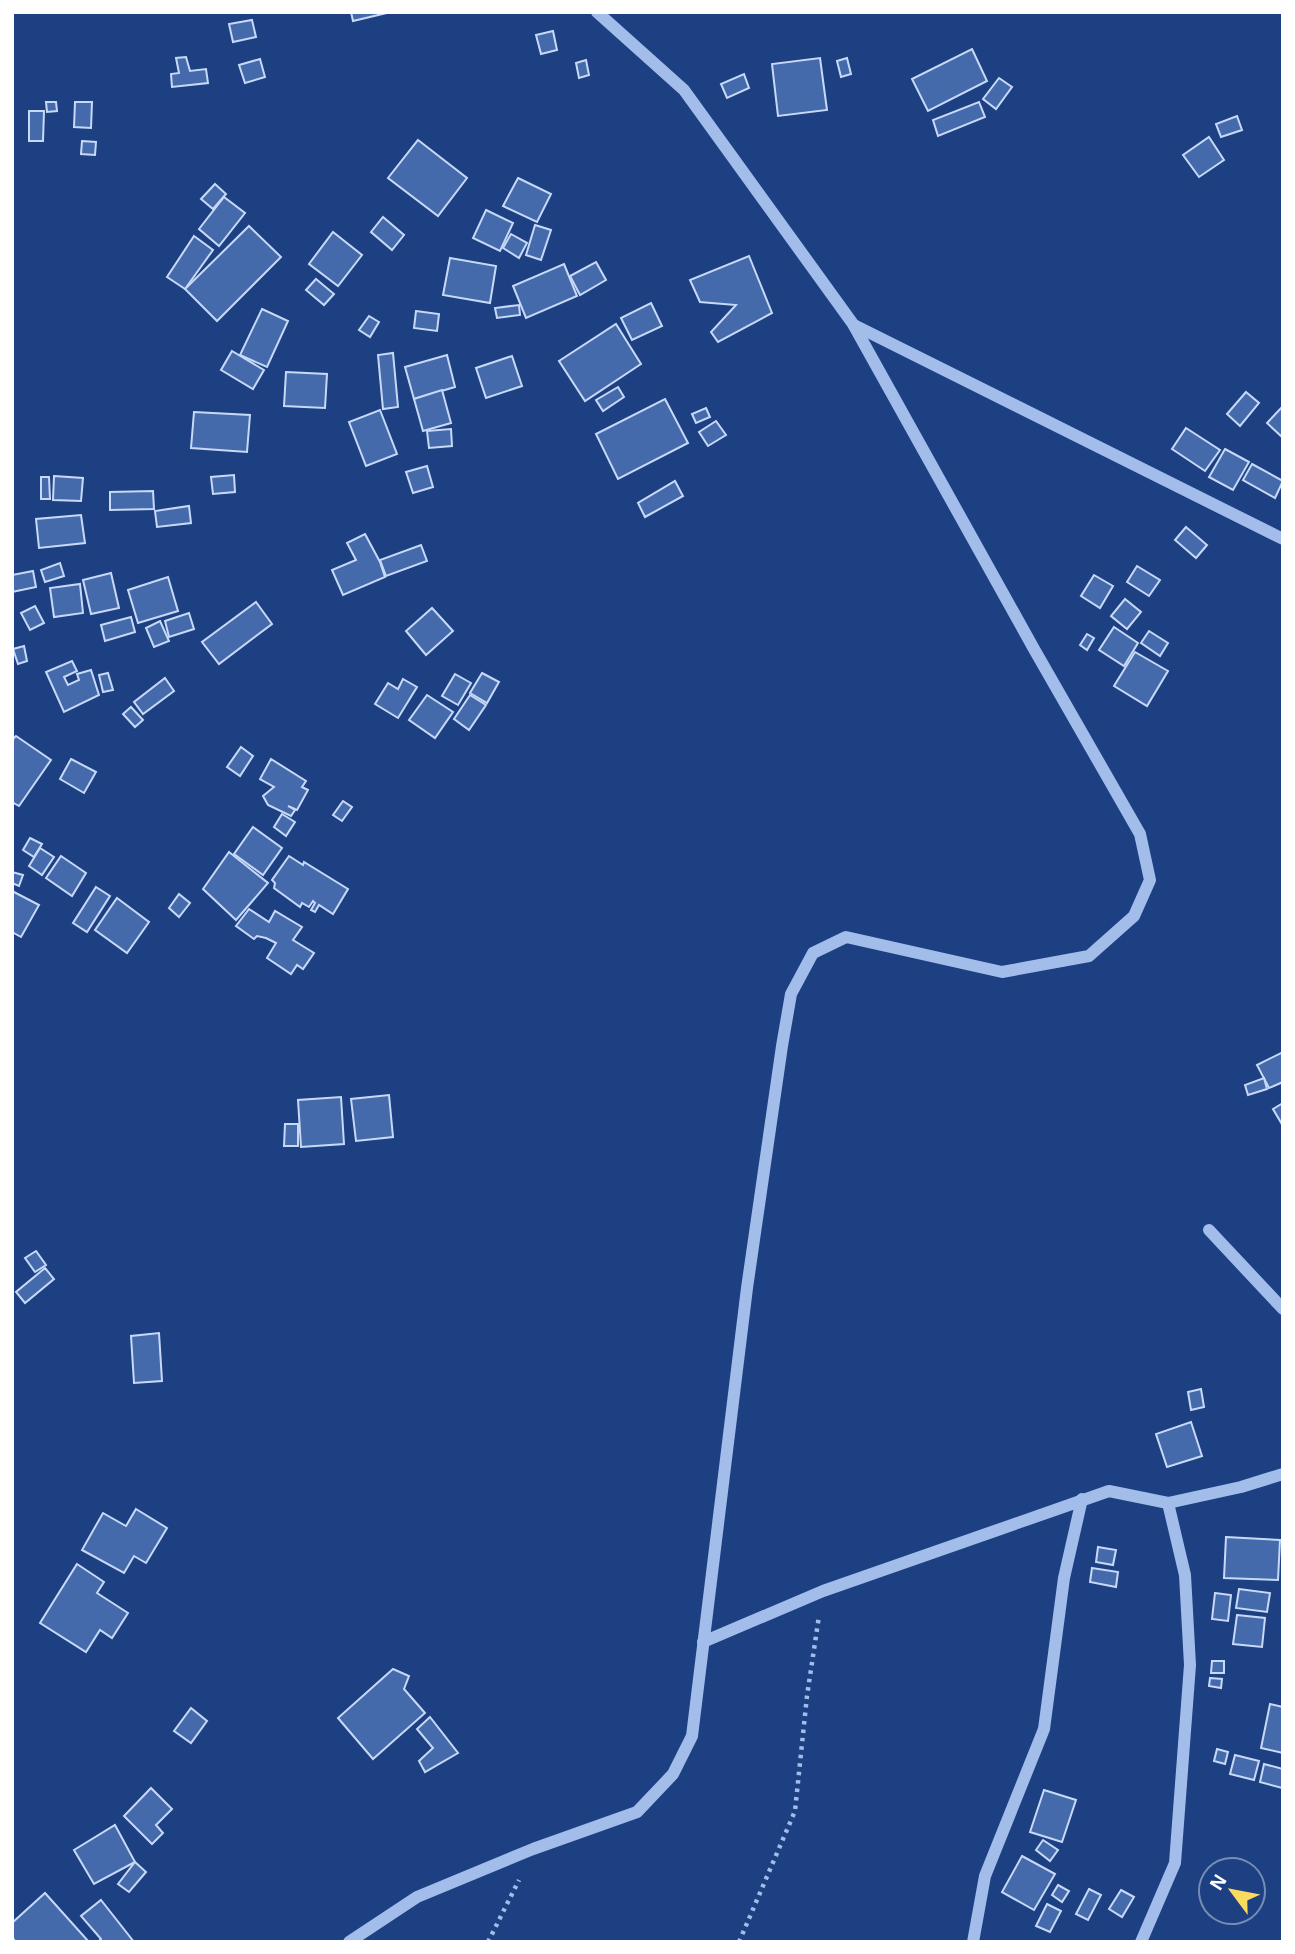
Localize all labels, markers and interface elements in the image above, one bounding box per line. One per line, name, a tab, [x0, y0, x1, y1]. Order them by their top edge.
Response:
north arrow	[1197, 1856, 1267, 1926]
text: N	[1205, 1871, 1231, 1894]

